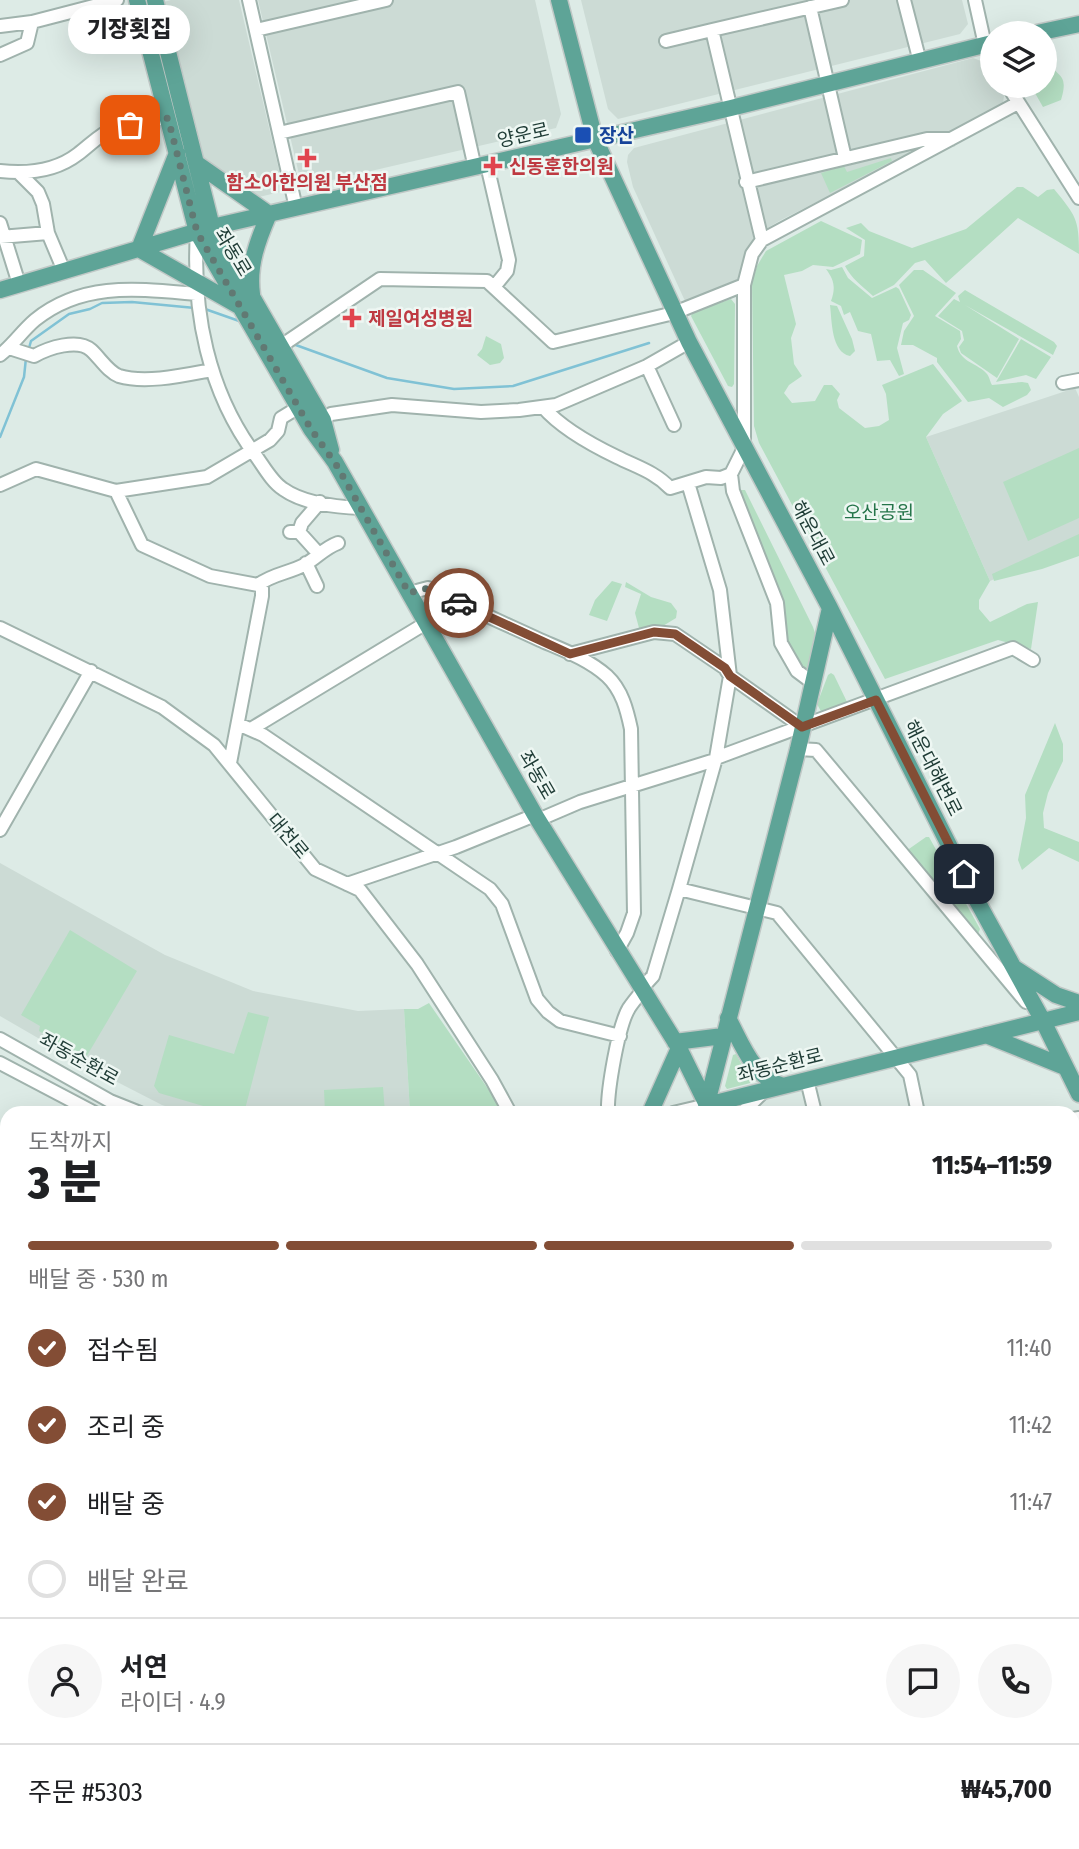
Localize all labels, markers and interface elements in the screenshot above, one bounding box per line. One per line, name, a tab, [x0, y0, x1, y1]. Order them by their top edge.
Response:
callout: 기장횟집	[69, 6, 191, 55]
text: 기장횟집	[87, 15, 171, 43]
map controls	[980, 21, 1057, 98]
button: layers	[980, 21, 1057, 98]
pin	[100, 95, 160, 155]
icon: bag	[111, 106, 149, 144]
street label: 양운로	[495, 118, 551, 152]
place label: 장산	[599, 124, 634, 147]
marker: 장산	[573, 125, 593, 145]
marker: 함소아한의원 부산점	[297, 148, 317, 168]
place label: 신동훈한의원	[509, 155, 614, 178]
marker: 신동훈한의원	[483, 156, 503, 176]
place label: 함소아한의원 부산점	[226, 171, 388, 194]
street label: 좌동로	[210, 224, 256, 280]
place label: 제일여성병원	[368, 307, 473, 330]
marker: 제일여성병원	[342, 308, 362, 328]
street label: 해운대로	[786, 497, 840, 569]
park label: 오산공원	[844, 501, 914, 524]
courier	[424, 568, 494, 638]
icon: car	[440, 584, 478, 622]
street label: 해운대해변로	[899, 716, 967, 820]
street label: 좌동로	[514, 747, 560, 803]
street label: 대천로	[262, 809, 314, 863]
pin	[934, 844, 994, 904]
icon: home	[945, 855, 983, 893]
street label: 좌동순환로	[35, 1028, 123, 1090]
street label: 좌동순환로	[735, 1043, 825, 1087]
text: 도착까지	[28, 1128, 113, 1156]
text: 11:54–11:59	[932, 1150, 1052, 1181]
text: 3 분	[28, 1155, 102, 1210]
text: 배달 중 · 530 m	[28, 1265, 168, 1293]
icon: check	[28, 1329, 66, 1367]
text: 11:40	[1007, 1334, 1052, 1362]
text: 접수됨	[87, 1335, 159, 1366]
icon: check	[28, 1406, 66, 1444]
text: 11:42	[1009, 1411, 1052, 1439]
text: 조리 중	[87, 1412, 165, 1443]
icon: check	[28, 1483, 66, 1521]
text: 11:47	[1010, 1488, 1052, 1516]
text: 배달 중	[87, 1489, 165, 1520]
text: 배달 완료	[87, 1566, 189, 1597]
button: person	[28, 1644, 102, 1718]
button: chat	[886, 1644, 960, 1718]
button: phone	[978, 1644, 1052, 1718]
text: 서연	[120, 1652, 168, 1683]
text: 라이더 · 4.9	[120, 1688, 226, 1716]
text: ₩45,700	[961, 1774, 1052, 1805]
text: 주문 #5303	[28, 1777, 143, 1808]

